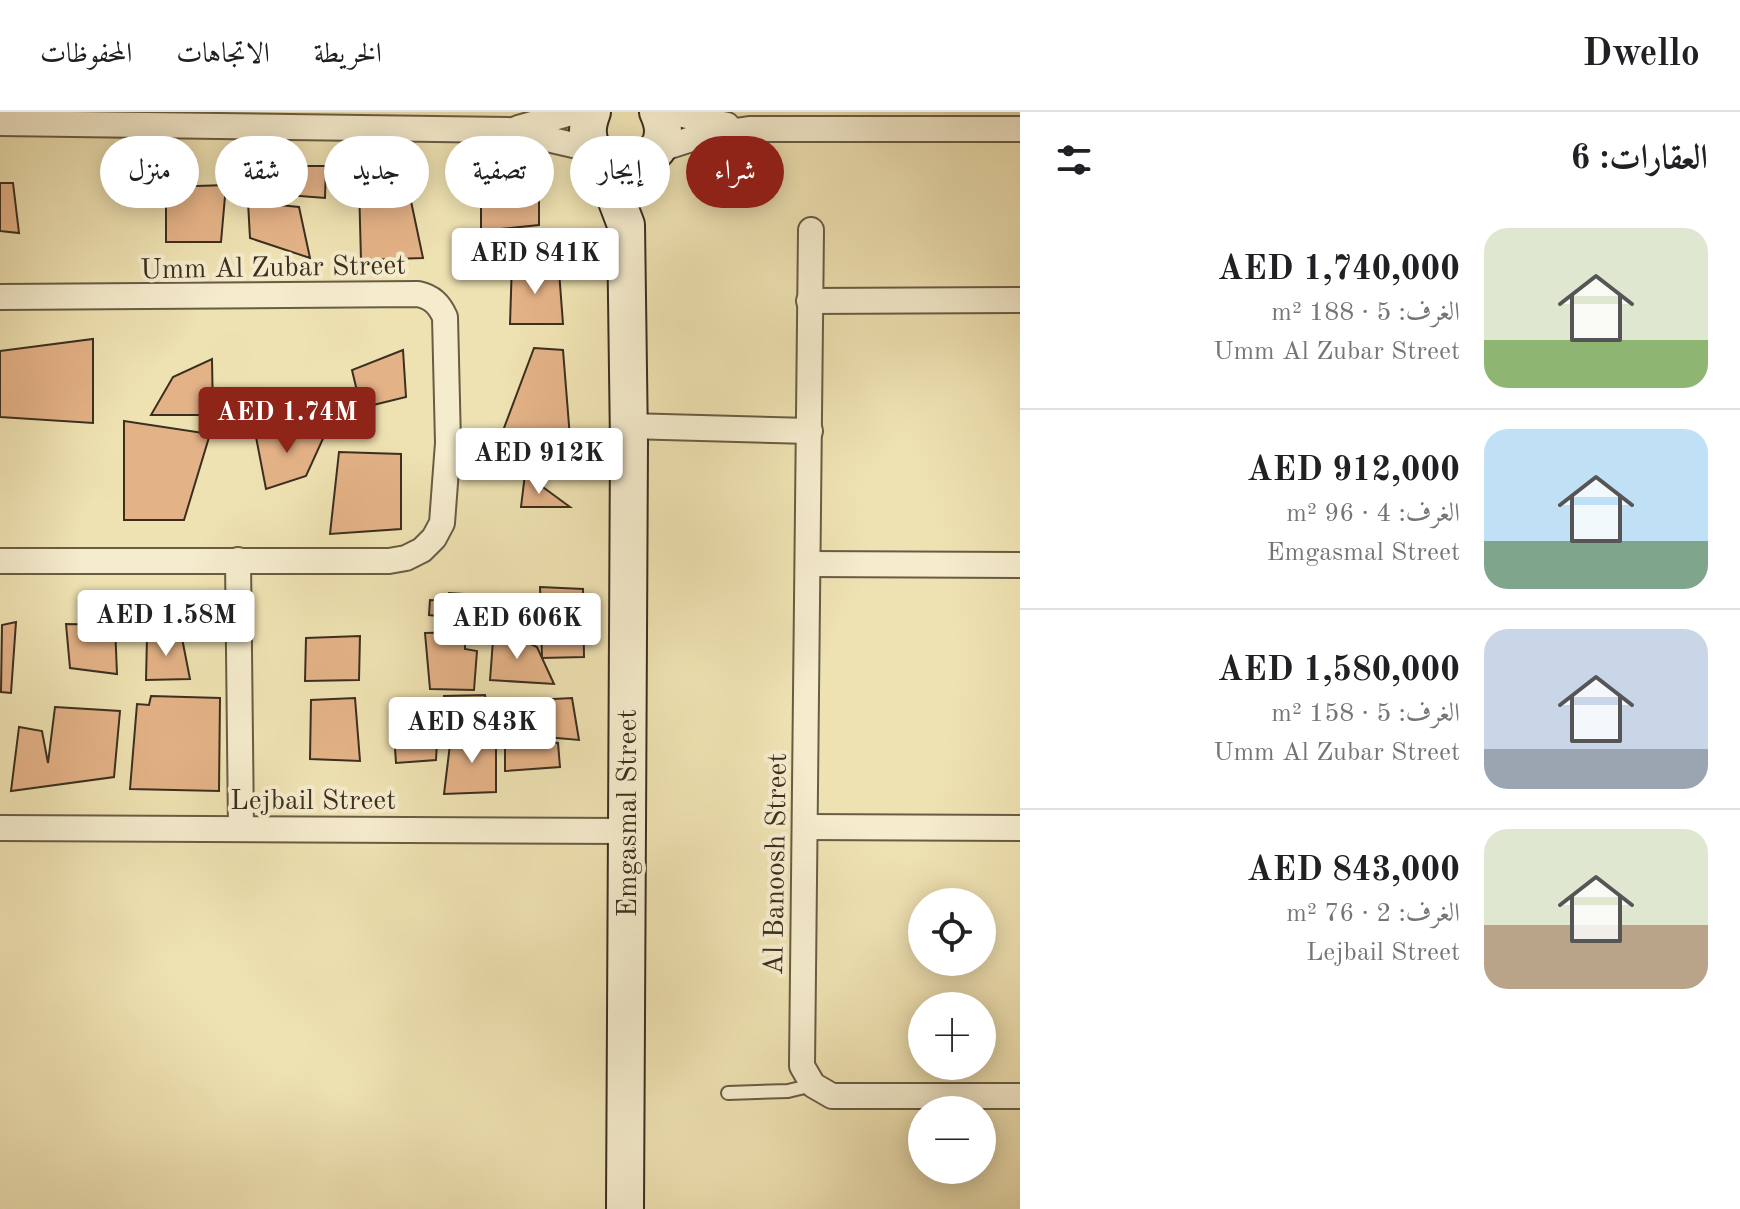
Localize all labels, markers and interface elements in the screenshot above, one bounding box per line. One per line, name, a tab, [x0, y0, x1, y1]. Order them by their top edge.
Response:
text: Dwello	[1582, 36, 1700, 74]
text: المحفوظات	[40, 41, 132, 69]
text: الاتجاهات	[176, 41, 270, 69]
text: الخريطة	[314, 41, 382, 69]
chip: منزل	[100, 136, 199, 208]
chip: شقة	[215, 136, 308, 208]
chip: جديد	[324, 136, 429, 208]
chip: تصفية	[445, 136, 554, 208]
chip: إيجار	[570, 136, 670, 208]
chip: شراء	[686, 136, 784, 208]
icon: filters	[1052, 138, 1096, 182]
text: العقارات: 6	[1570, 142, 1708, 176]
pin: AED 841K	[452, 228, 618, 296]
text: AED 841K	[470, 241, 600, 267]
street label: Umm Al Zubar Street	[140, 253, 406, 285]
text: AED 1,740,000	[1218, 253, 1460, 287]
icon: home	[1548, 260, 1644, 356]
text: الغرف: 5 · 188 m²	[1271, 300, 1460, 326]
text: Umm Al Zubar Street	[1213, 339, 1460, 365]
pin: AED 1.74M	[195, 387, 379, 455]
text: AED 1.74M	[217, 400, 357, 426]
pin: AED 912K	[456, 428, 622, 496]
text: AED 912K	[474, 441, 604, 467]
text: AED 912,000	[1247, 454, 1460, 488]
icon: home	[1548, 461, 1644, 557]
text: الغرف: 4 · 96 m²	[1286, 501, 1460, 527]
text: Emgasmal Street	[1267, 540, 1460, 566]
pin: AED 1.58M	[74, 590, 258, 658]
pin: AED 606K	[434, 593, 600, 661]
text: AED 1.58M	[96, 603, 236, 629]
text: AED 606K	[452, 606, 582, 632]
text: AED 1,580,000	[1218, 654, 1460, 688]
icon: home	[1548, 661, 1644, 757]
pin: AED 843K	[389, 697, 555, 765]
text: الغرف: 5 · 158 m²	[1271, 701, 1460, 727]
street label: Emgasmal Street	[615, 709, 643, 917]
text: AED 843K	[407, 710, 537, 736]
text: Umm Al Zubar Street	[1213, 740, 1460, 766]
street label: Al Banoosh Street	[761, 753, 793, 975]
street label: Lejbail Street	[230, 788, 396, 816]
text: AED 843,000	[1247, 854, 1460, 888]
icon: home	[1548, 861, 1644, 957]
map controls	[908, 888, 996, 1184]
button: locate	[908, 888, 996, 976]
text: الغرف: 2 · 76 m²	[1286, 901, 1460, 927]
text: Lejbail Street	[1306, 940, 1460, 966]
button: +	[908, 992, 996, 1080]
button: −	[908, 1096, 996, 1184]

